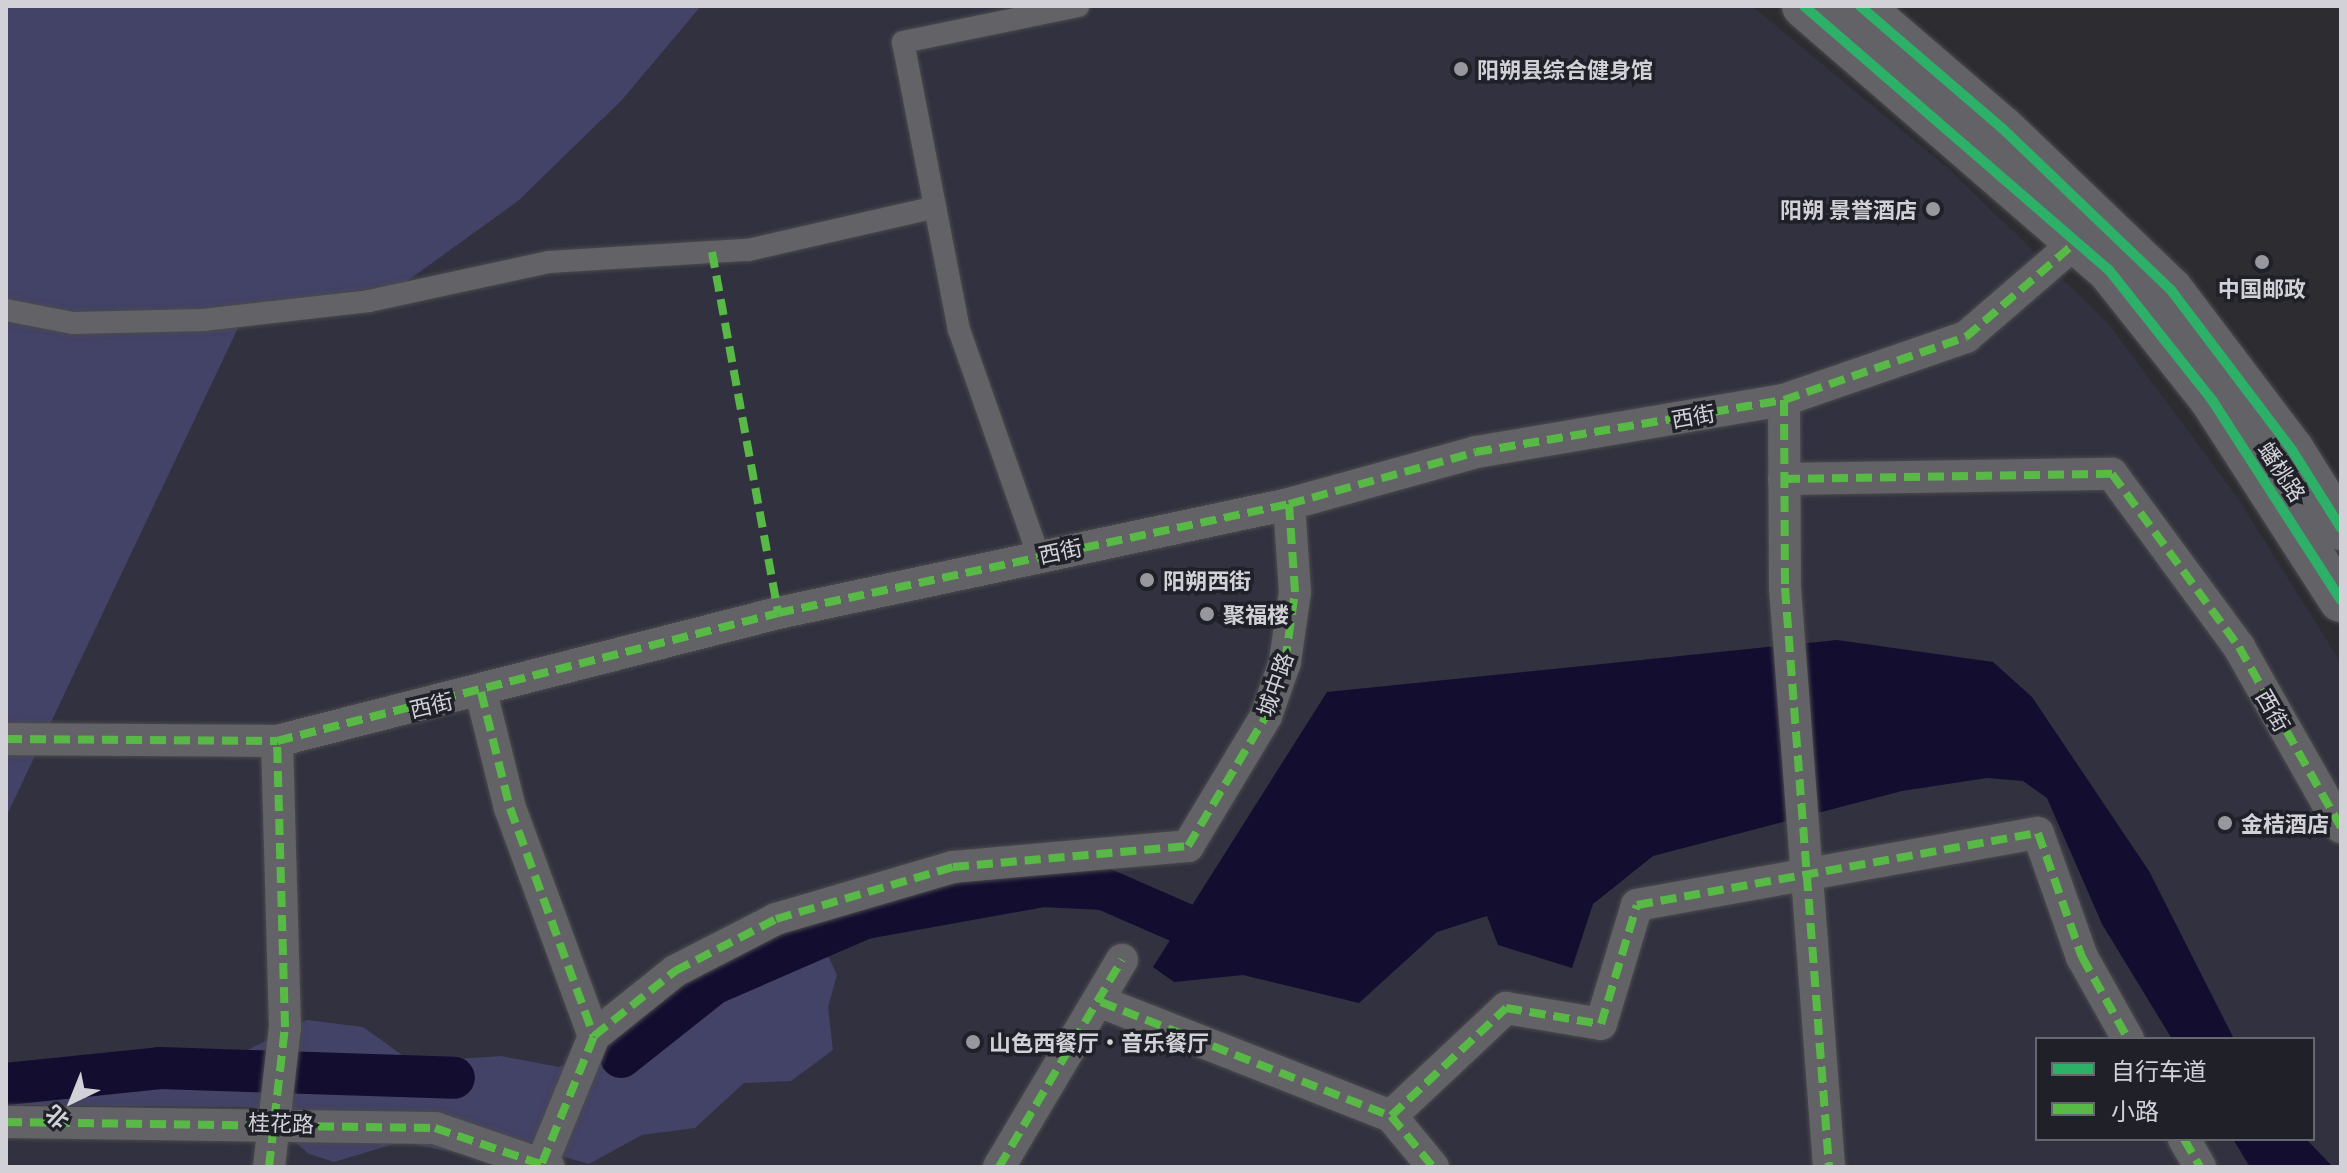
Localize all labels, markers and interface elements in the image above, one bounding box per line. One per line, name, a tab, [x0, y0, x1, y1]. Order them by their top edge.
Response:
place label: 阳朔县综合健身馆	[1477, 56, 1653, 82]
marker: 阳朔县综合健身馆	[1452, 60, 1470, 78]
place label: 阳朔 景誉酒店	[1780, 196, 1917, 222]
marker: 阳朔 景誉酒店	[1924, 200, 1942, 218]
marker: 中国邮政	[2253, 253, 2271, 271]
place label: 中国邮政	[2218, 275, 2306, 301]
street label: 西街	[1669, 398, 1717, 432]
street label: 蟠桃路	[2254, 436, 2312, 506]
street label: 西街	[1036, 533, 1084, 567]
place label: 阳朔西街	[1163, 567, 1251, 593]
marker: 阳朔西街	[1138, 571, 1156, 589]
place label: 聚福楼	[1223, 601, 1289, 627]
marker: 聚福楼	[1198, 605, 1216, 623]
street label: 城中路	[1251, 649, 1297, 719]
street label: 西街	[2252, 684, 2296, 736]
street label: 西街	[407, 686, 455, 722]
place label: 金桔酒店	[2241, 810, 2329, 836]
marker: 金桔酒店	[2216, 814, 2234, 832]
place label: 山色西餐厅·音乐餐厅	[989, 1029, 1209, 1055]
marker: 山色西餐厅·音乐餐厅	[964, 1033, 982, 1051]
legend	[2035, 1037, 2315, 1141]
text: 自行车道	[2111, 1052, 2207, 1087]
north arrow	[32, 1061, 112, 1141]
text: 小路	[2111, 1092, 2159, 1127]
text: 北	[37, 1099, 75, 1138]
street label: 桂花路	[248, 1108, 314, 1136]

